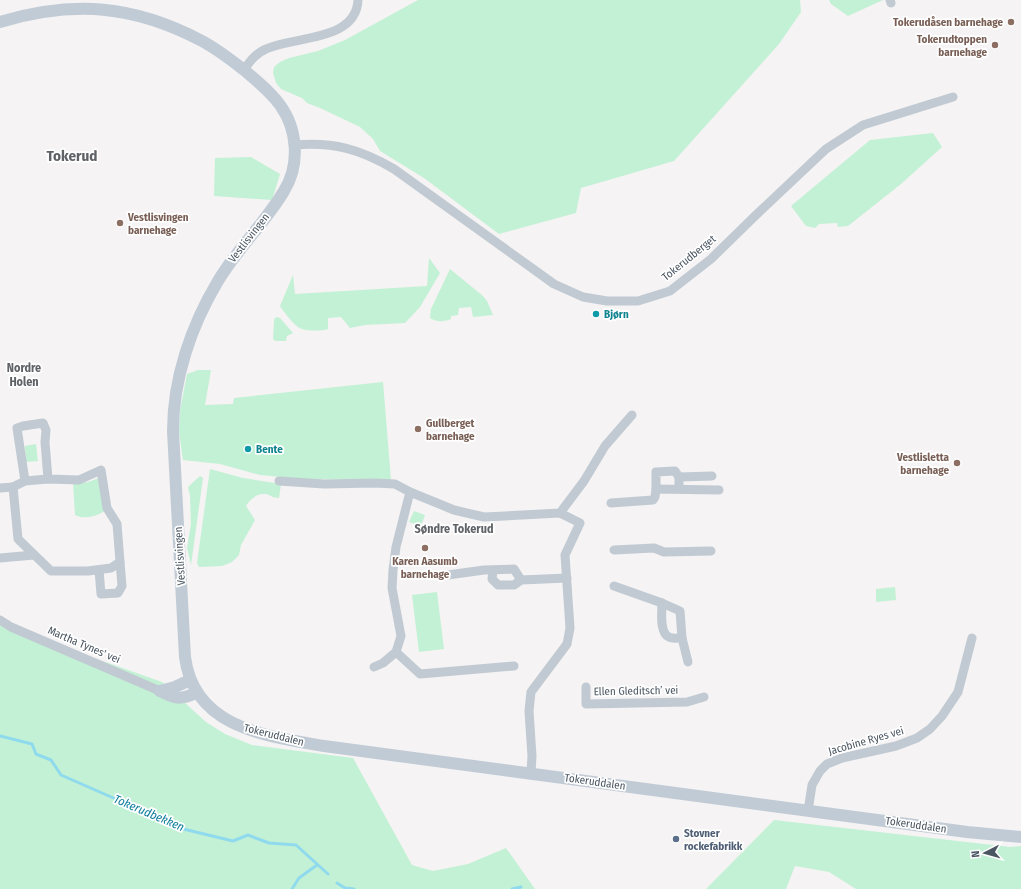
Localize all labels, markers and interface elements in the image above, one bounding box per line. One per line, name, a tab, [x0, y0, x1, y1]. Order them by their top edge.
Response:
place label: Tokerudåsen barnehage	[893, 16, 1003, 29]
marker: Tokerudåsen barnehage	[1006, 17, 1016, 27]
place label: Tokerudtoppen barnehage	[917, 33, 987, 59]
marker: Tokerudtoppen barnehage	[990, 40, 1000, 50]
district label: Tokerud	[46, 147, 98, 165]
place label: Vestlisvingen barnehage	[127, 211, 189, 237]
street label: Vestlisvingen	[226, 211, 272, 265]
marker: Vestlisvingen barnehage	[115, 218, 125, 228]
street label: Tokerudberget	[660, 232, 719, 284]
place label: Bjørn	[604, 308, 629, 321]
marker: Bjørn	[591, 309, 601, 319]
district label: Nordre Holen	[7, 361, 41, 389]
place label: Gullberget barnehage	[426, 417, 475, 443]
marker: Gullberget barnehage	[413, 424, 423, 434]
place label: Bente	[256, 443, 283, 456]
marker: Bente	[243, 444, 253, 454]
place label: Vestlisletta barnehage	[896, 451, 950, 477]
marker: Vestlisletta barnehage	[952, 458, 962, 468]
district label: Søndre Tokerud	[415, 522, 493, 536]
street label: Vestlisvingen	[172, 526, 188, 586]
marker: Karen Aasumb barnehage	[420, 543, 430, 553]
place label: Karen Aasumb barnehage	[392, 555, 458, 581]
street label: Martha Tynes' vei	[46, 624, 122, 666]
street label: Ellen Gleditsch’ vei	[594, 684, 679, 698]
street label: Tokeruddalen	[243, 721, 305, 749]
street label: Jacobine Ryes vei	[827, 724, 905, 758]
street label: Tokeruddalen	[564, 771, 626, 793]
water label: Tokerudbekken	[112, 792, 186, 834]
street label: Tokeruddalen	[885, 814, 947, 836]
place label: Stovner rockefabrikk	[684, 827, 743, 853]
north arrow	[965, 833, 1005, 873]
marker: Stovner rockefabrikk	[671, 834, 681, 844]
text: N	[969, 850, 982, 858]

